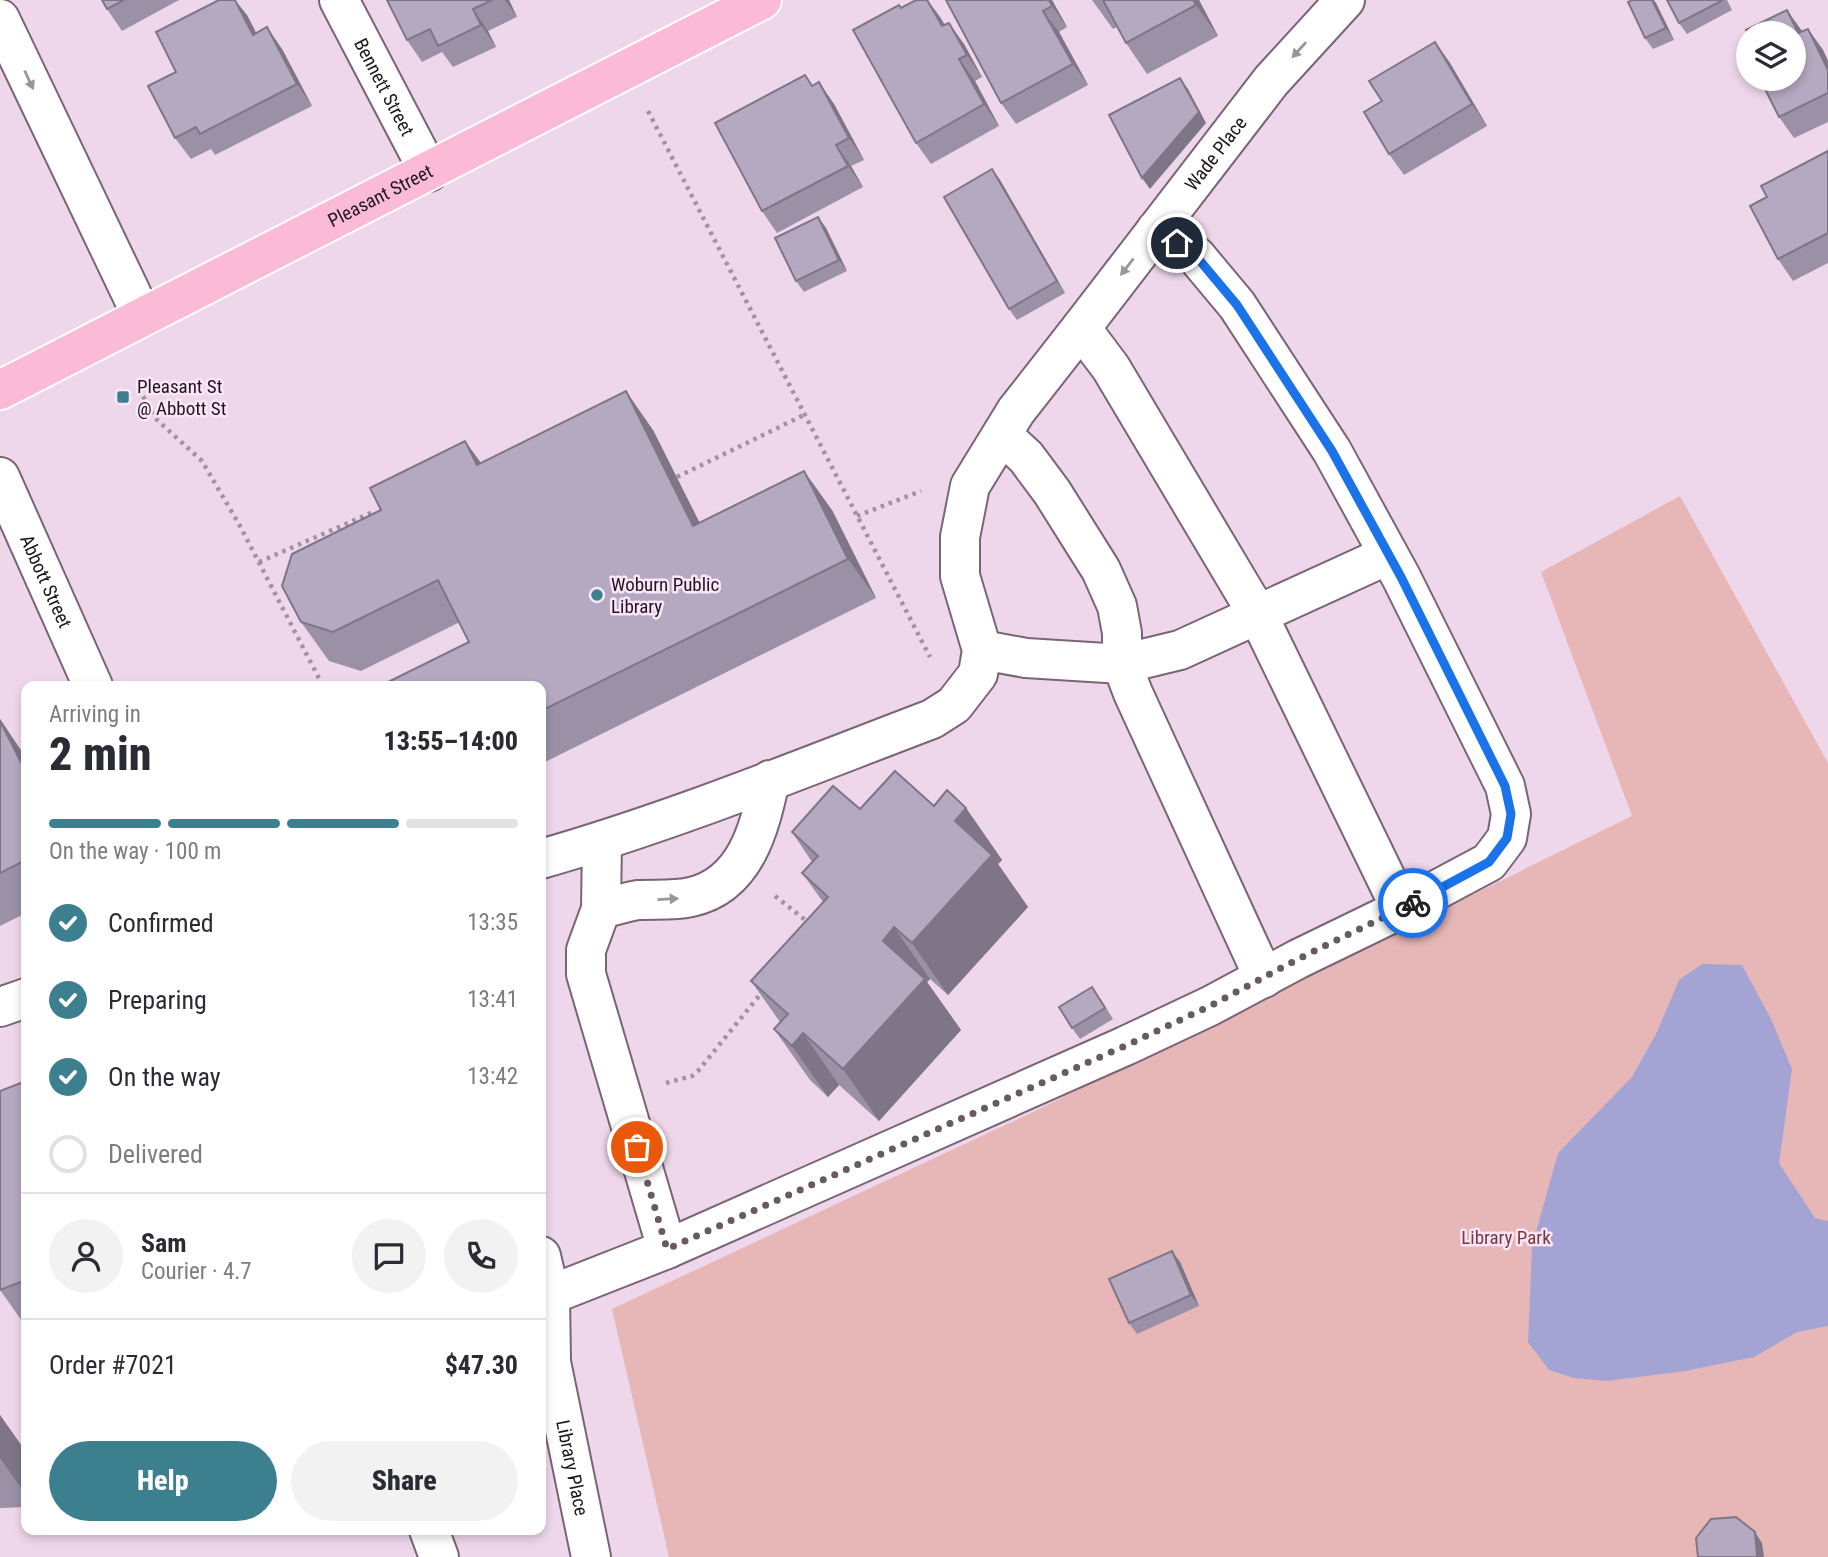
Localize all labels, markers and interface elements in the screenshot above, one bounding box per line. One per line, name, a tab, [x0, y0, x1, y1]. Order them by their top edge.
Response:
map controls	[1736, 21, 1806, 91]
button: layers	[1736, 21, 1806, 91]
street label: Bennett Street	[349, 34, 419, 139]
one-way arrow	[1291, 42, 1307, 59]
one-way arrow	[24, 70, 35, 90]
street label: Wade Place	[1180, 111, 1251, 195]
street label: Pleasant Street	[324, 159, 436, 232]
pin	[1147, 213, 1207, 273]
icon: home	[1158, 224, 1196, 262]
one-way arrow	[1120, 258, 1135, 276]
place label: Pleasant St @ Abbott St	[137, 375, 226, 420]
marker: Pleasant St @ Abbott St	[115, 389, 131, 405]
street label: Abbott Street	[16, 531, 77, 631]
place label: Woburn Public Library	[611, 573, 719, 618]
marker: Woburn Public Library	[589, 587, 605, 603]
text: Arriving in	[49, 701, 141, 728]
text: 13:55–14:00	[384, 726, 518, 756]
text: 2 min	[49, 727, 152, 781]
text: On the way · 100 m	[49, 838, 221, 865]
courier	[1378, 868, 1448, 938]
icon: bike	[1394, 884, 1432, 922]
one-way arrow	[658, 893, 680, 904]
icon: check	[49, 904, 87, 942]
text: Confirmed	[108, 908, 214, 938]
text: 13:35	[467, 909, 518, 936]
icon: check	[49, 981, 87, 1019]
text: Preparing	[108, 985, 207, 1015]
text: 13:41	[467, 986, 518, 1013]
icon: check	[49, 1058, 87, 1096]
text: On the way	[108, 1062, 221, 1092]
text: 13:42	[467, 1063, 518, 1090]
pin	[607, 1117, 667, 1177]
icon: bag	[618, 1128, 656, 1166]
text: Delivered	[108, 1139, 203, 1169]
button: person	[49, 1219, 123, 1293]
button: chat	[352, 1219, 426, 1293]
button: phone	[444, 1219, 518, 1293]
park label: Library Park	[1461, 1226, 1551, 1249]
text: Sam	[141, 1228, 187, 1258]
text: Courier · 4.7	[141, 1258, 252, 1285]
text: Order #7021	[49, 1350, 177, 1380]
text: $47.30	[445, 1350, 518, 1380]
street label: Library Place	[552, 1418, 594, 1518]
button: Help	[49, 1441, 277, 1521]
button: Share	[291, 1441, 518, 1521]

